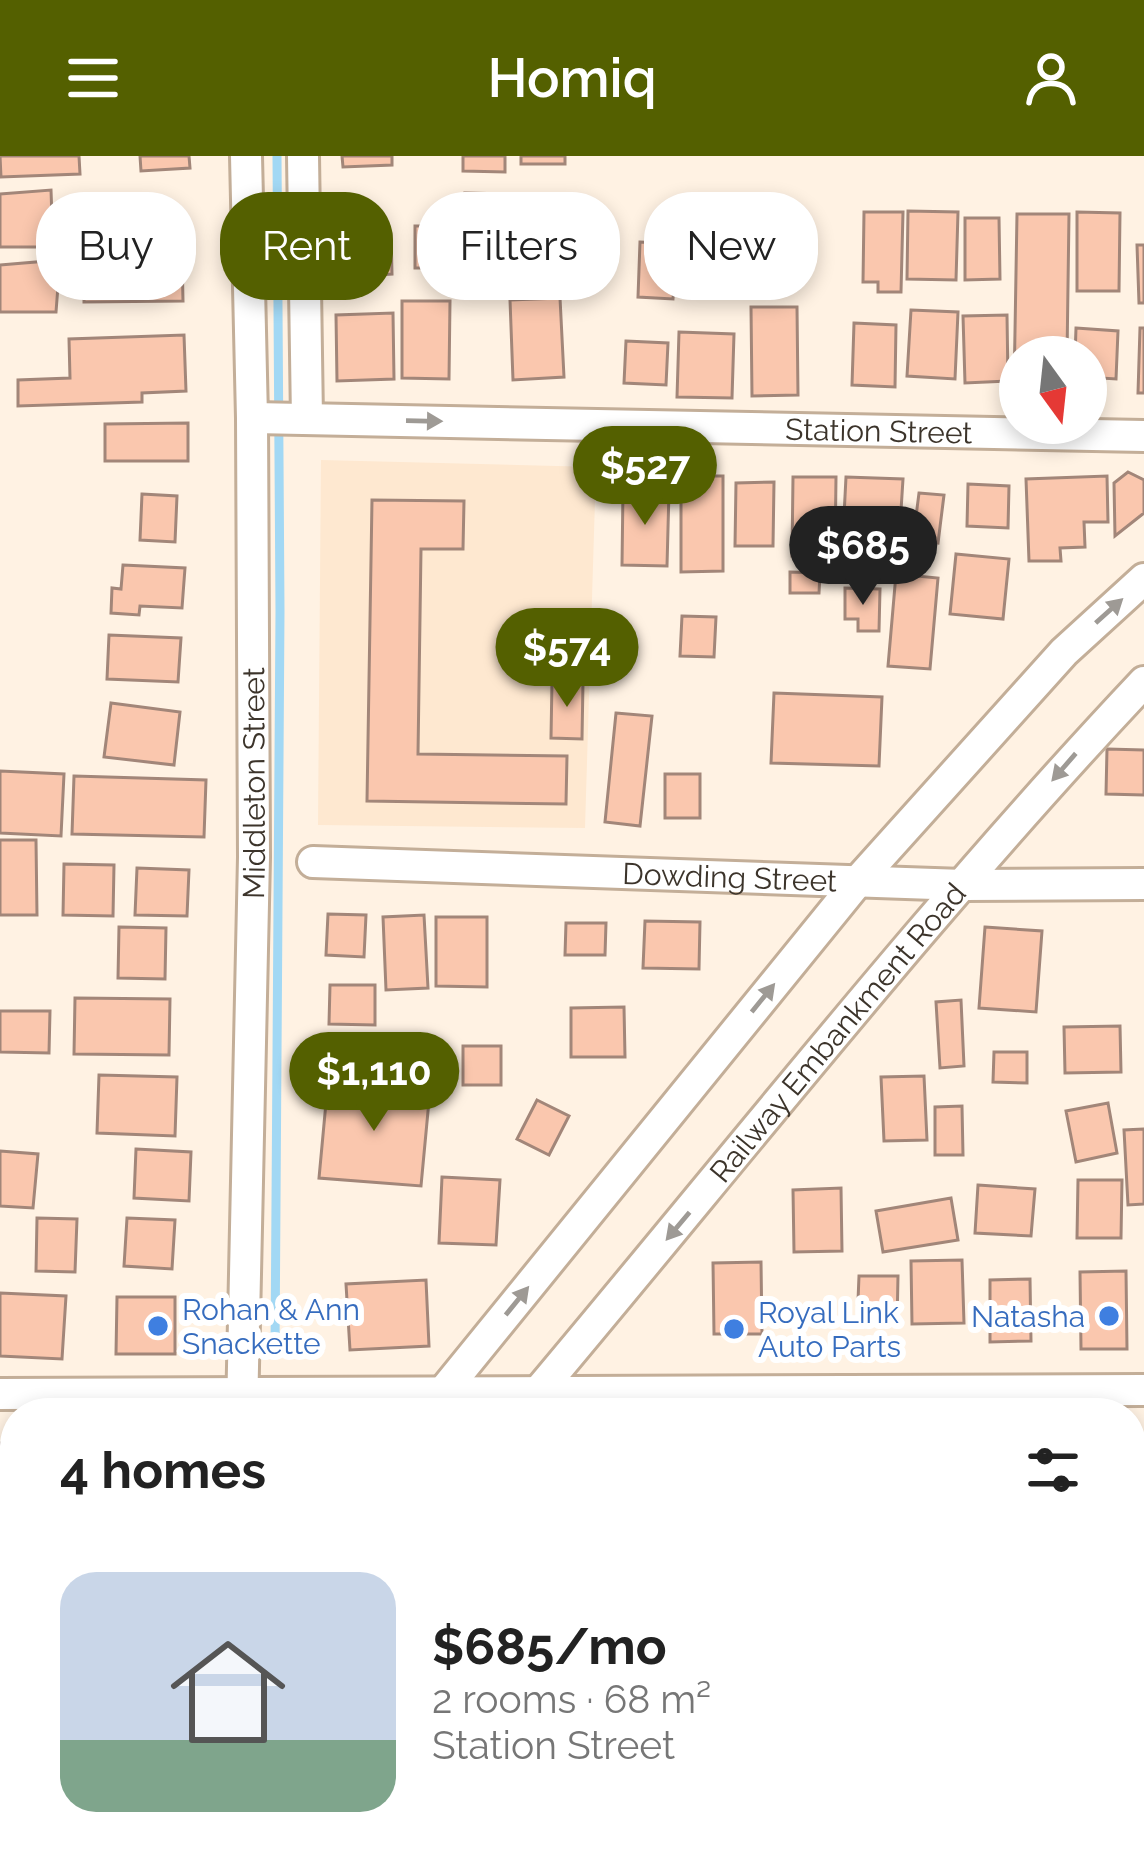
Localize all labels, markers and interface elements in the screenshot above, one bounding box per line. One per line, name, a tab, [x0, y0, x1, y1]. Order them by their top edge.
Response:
icon: menu	[60, 45, 126, 111]
icon: person	[1018, 45, 1084, 111]
text: Homiq	[487, 46, 657, 110]
chip: Buy	[36, 192, 196, 300]
chip: Rent	[220, 192, 393, 300]
chip: Filters	[417, 192, 620, 300]
chip: New	[644, 192, 818, 300]
north arrow	[999, 336, 1107, 444]
map controls	[999, 336, 1107, 444]
one-way arrow	[406, 411, 444, 431]
street label: Station Street	[785, 411, 973, 450]
pin: $527	[574, 426, 716, 528]
text: $527	[600, 442, 690, 488]
pin: $685	[792, 506, 934, 608]
text: $685	[816, 522, 910, 568]
one-way arrow	[1094, 598, 1123, 625]
pin: $574	[496, 608, 638, 710]
text: $574	[523, 624, 611, 670]
street label: Middleton Street	[236, 667, 272, 899]
one-way arrow	[1051, 752, 1078, 782]
street label: Dowding Street	[622, 855, 838, 898]
street label: Railway Embankment Road	[702, 876, 973, 1189]
one-way arrow	[750, 983, 775, 1014]
pin: $1,110	[276, 1032, 472, 1134]
text: $1,110	[316, 1048, 432, 1094]
one-way arrow	[665, 1211, 691, 1241]
one-way arrow	[504, 1286, 529, 1317]
place label: Rohan & Ann Snackette	[182, 1292, 360, 1361]
place label: Royal Link Auto Parts	[758, 1295, 901, 1364]
place label: Natasha	[971, 1299, 1085, 1334]
marker: Natasha	[1096, 1303, 1122, 1329]
marker: Rohan & Ann Snackette	[145, 1313, 171, 1339]
marker: Royal Link Auto Parts	[721, 1316, 747, 1342]
icon: filters	[1020, 1437, 1086, 1503]
text: 4 homes	[60, 1440, 266, 1500]
text: $685/mo	[432, 1616, 667, 1676]
icon: home	[156, 1620, 300, 1764]
text: 2 rooms · 68 m²	[432, 1676, 711, 1722]
text: Station Street	[432, 1722, 675, 1768]

